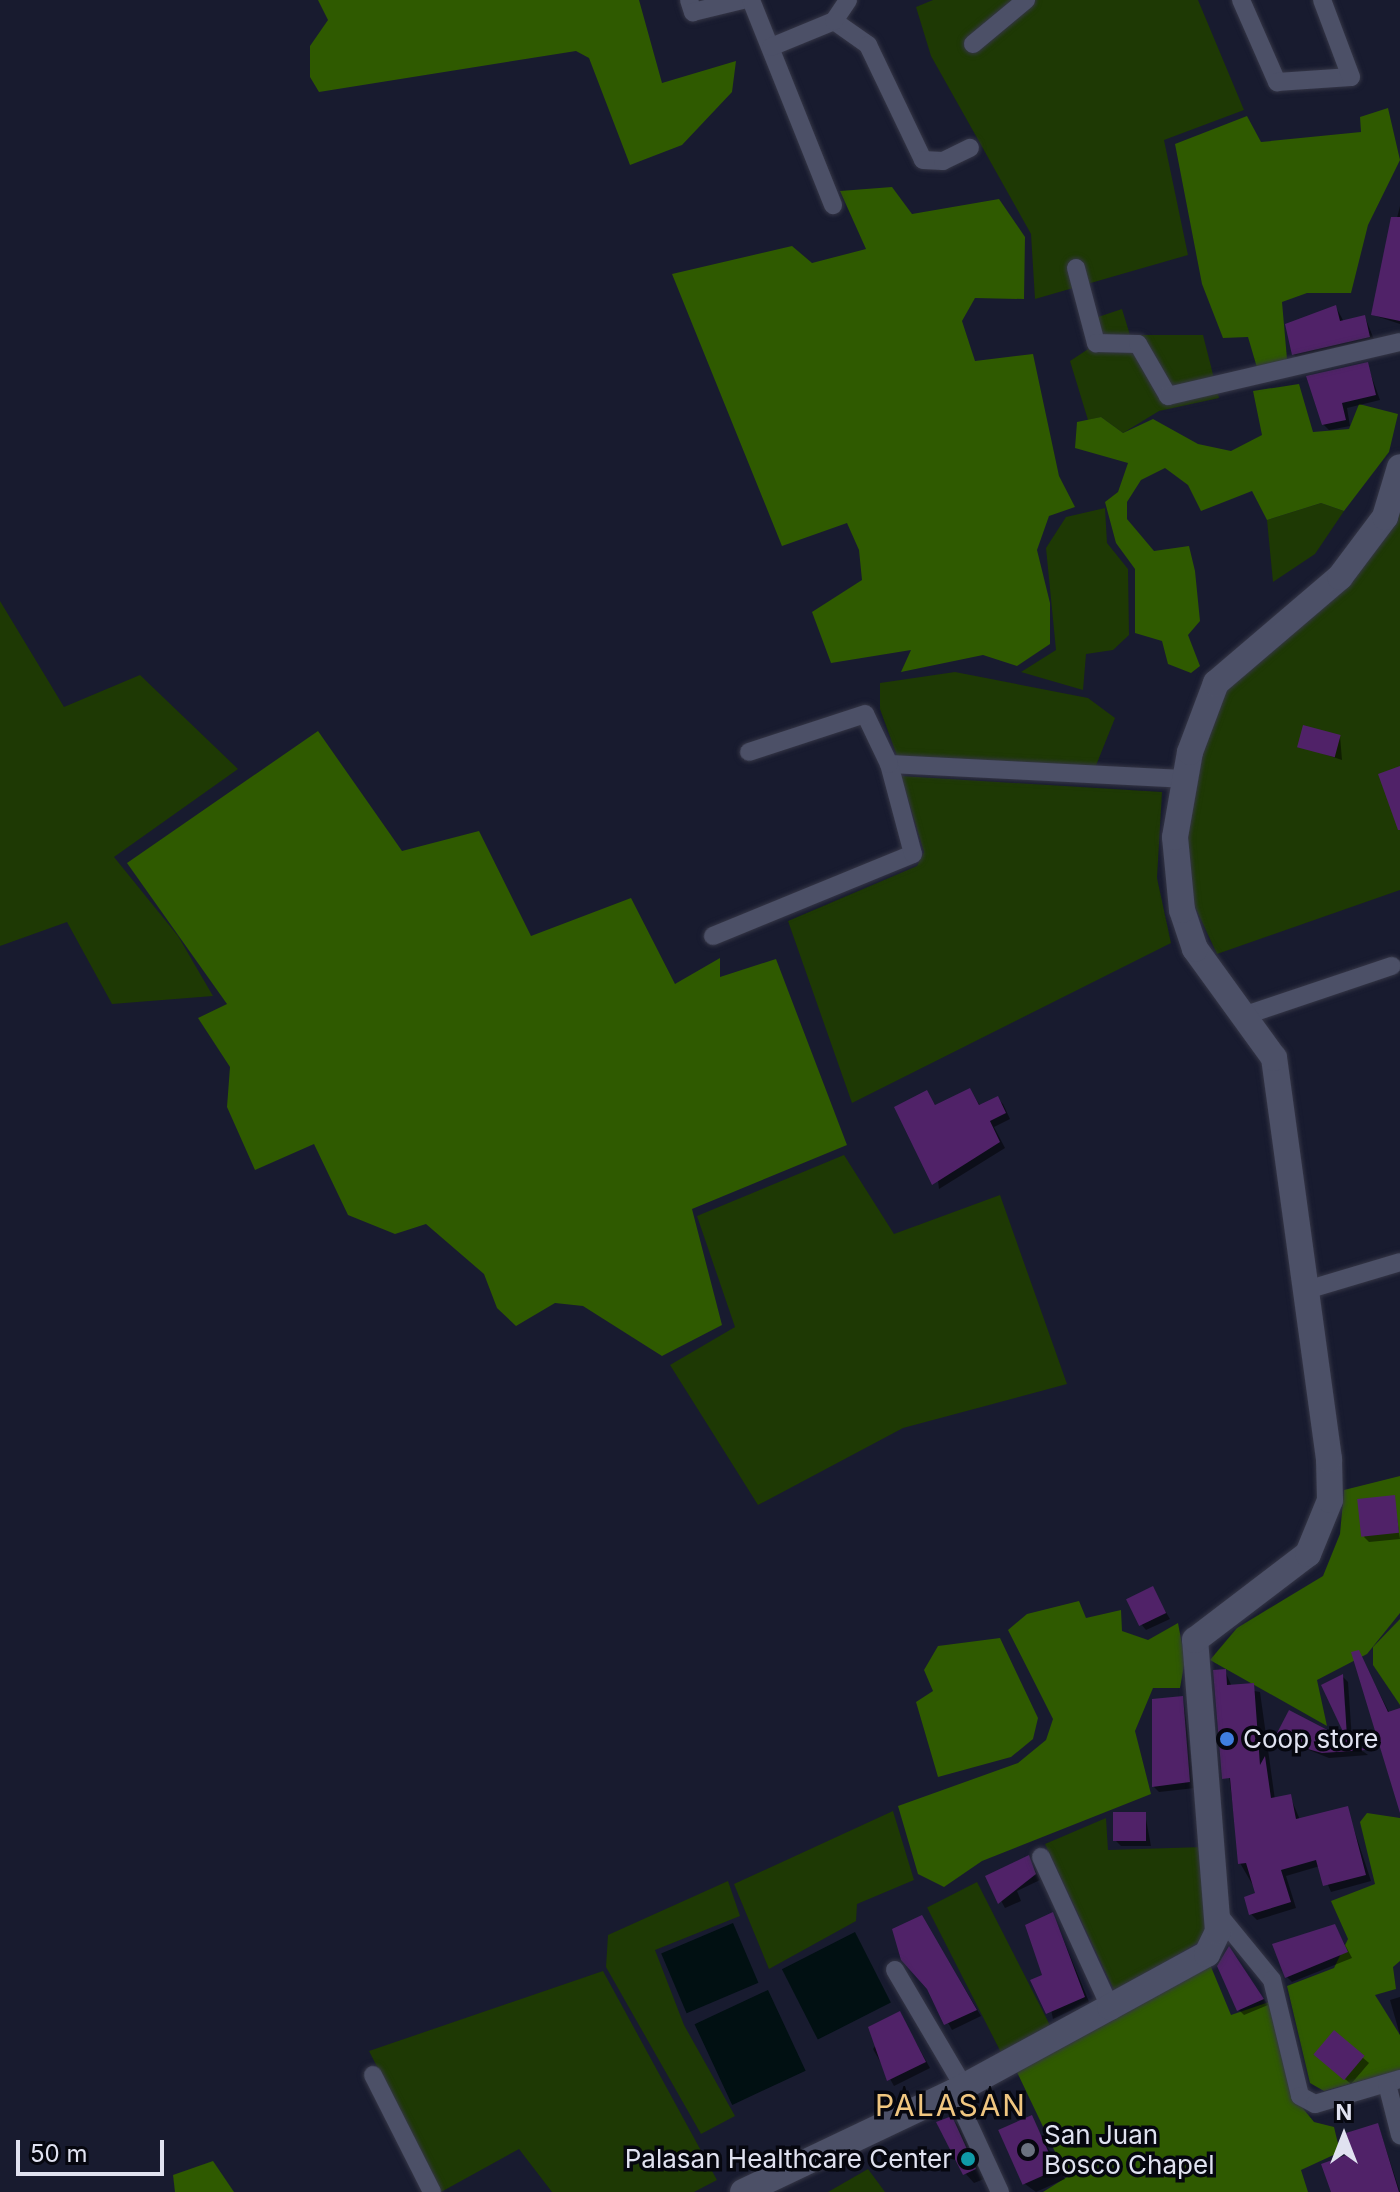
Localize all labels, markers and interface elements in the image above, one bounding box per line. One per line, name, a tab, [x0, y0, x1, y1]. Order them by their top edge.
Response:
place label: Coop store	[1243, 1723, 1378, 1755]
marker: Coop store	[1218, 1730, 1236, 1748]
district label: PALASAN	[875, 2087, 1027, 2123]
north arrow	[1304, 2096, 1384, 2176]
text: N	[1336, 2099, 1352, 2125]
place label: San Juan Bosco Chapel	[1044, 2119, 1214, 2180]
scale bar	[20, 2124, 168, 2174]
text: 50 m	[30, 2139, 88, 2168]
marker: San Juan Bosco Chapel	[1019, 2141, 1037, 2159]
place label: Palasan Healthcare Center	[625, 2143, 952, 2175]
marker: Palasan Healthcare Center	[959, 2150, 977, 2168]

